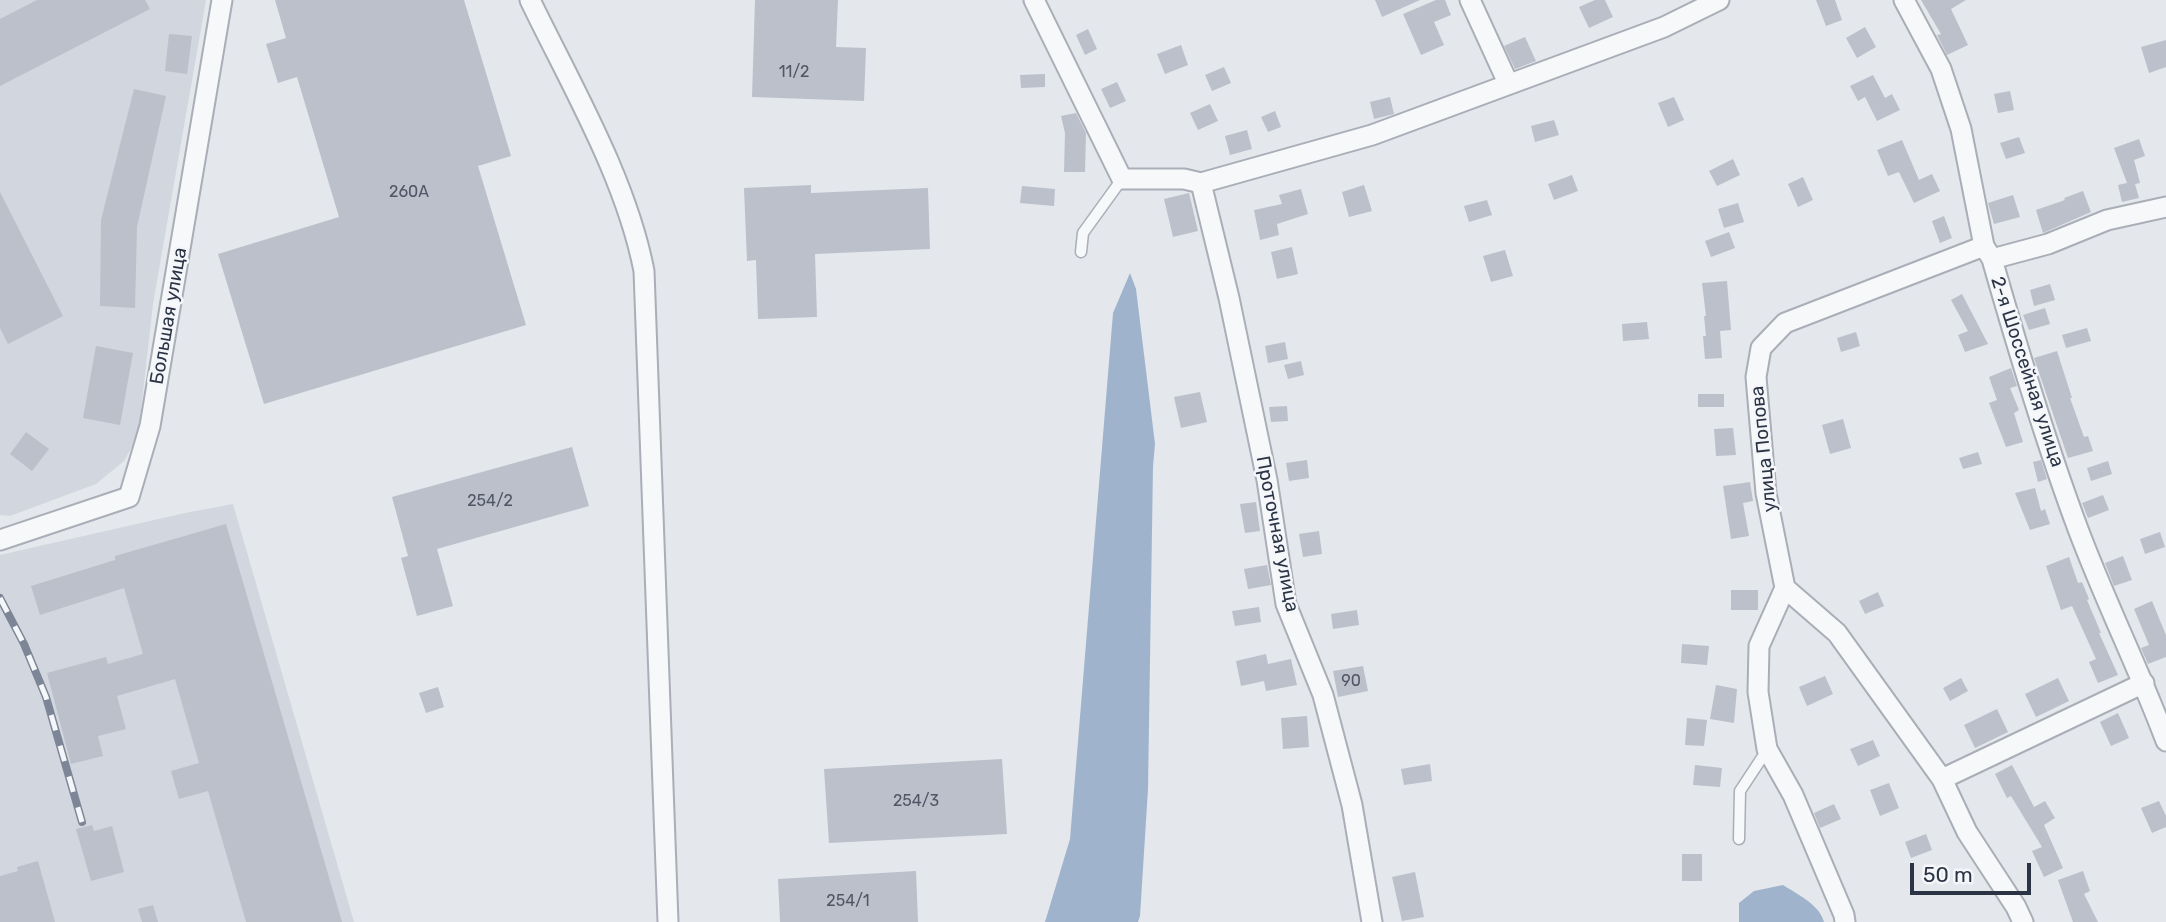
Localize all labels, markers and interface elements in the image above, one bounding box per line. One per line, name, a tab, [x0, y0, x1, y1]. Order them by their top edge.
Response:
house number: 11/2	[779, 62, 809, 82]
house number: 260А	[389, 182, 429, 202]
street label: Большая улица	[146, 246, 192, 386]
street label: 2-я Шоссейная улица	[1985, 274, 2069, 470]
street label: улица Попова	[1746, 385, 1782, 513]
street label: Проточная улица	[1251, 454, 1303, 614]
house number: 254/2	[467, 491, 513, 511]
house number: 90	[1341, 671, 1361, 691]
house number: 254/3	[893, 791, 939, 811]
scale bar	[1914, 848, 2035, 892]
text: 50 m	[1923, 862, 1973, 887]
house number: 254/1	[826, 891, 870, 911]

